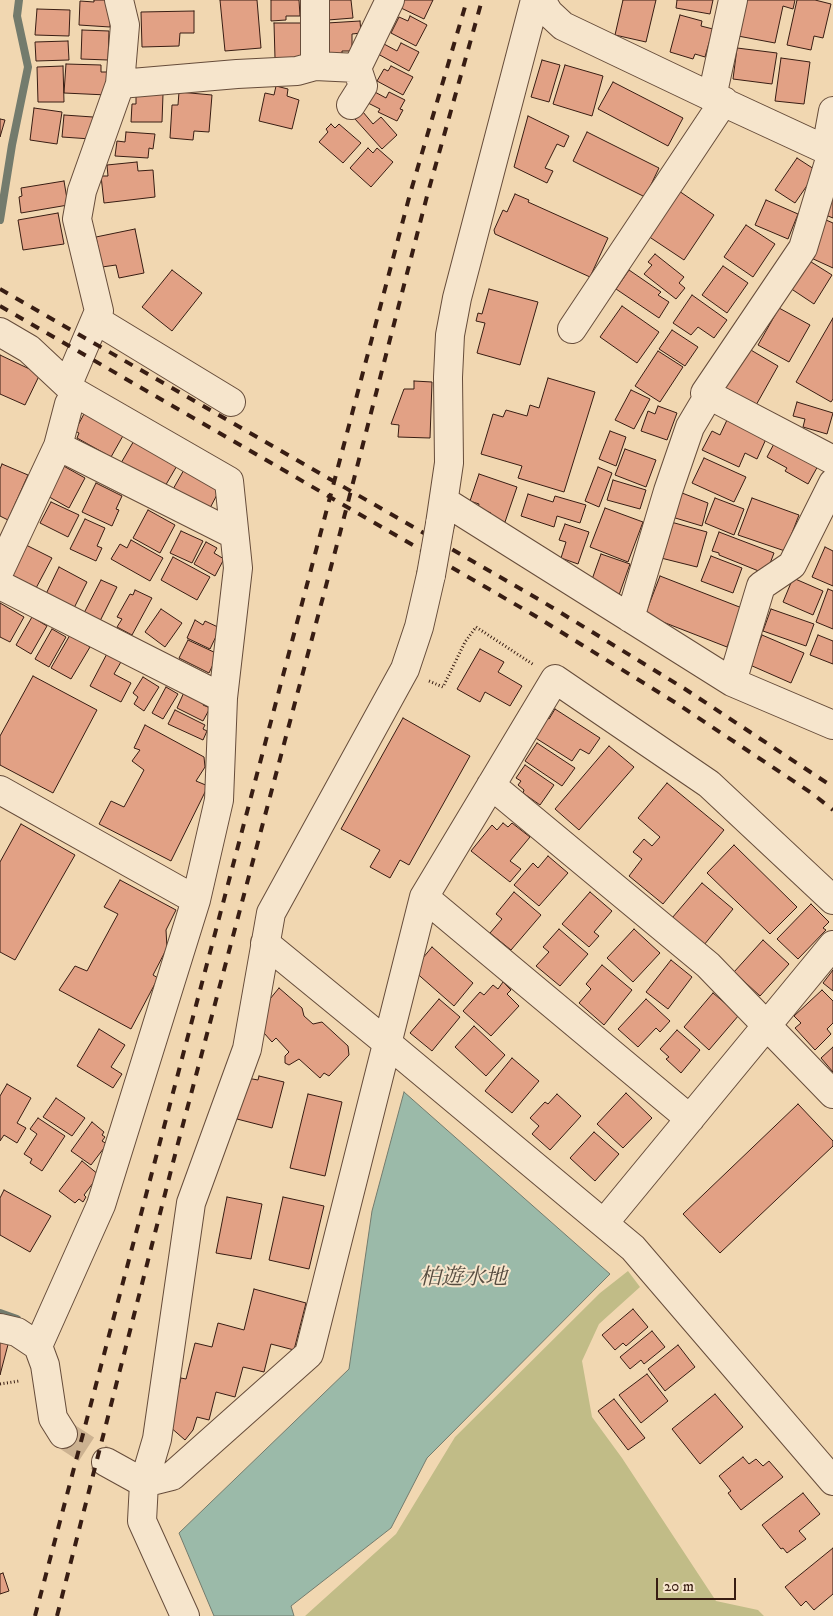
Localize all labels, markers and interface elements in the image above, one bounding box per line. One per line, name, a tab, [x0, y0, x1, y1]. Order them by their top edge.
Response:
water label: 柏遊水地	[419, 1266, 507, 1292]
scale bar	[658, 1568, 738, 1600]
text: 20 m	[664, 1577, 694, 1596]

